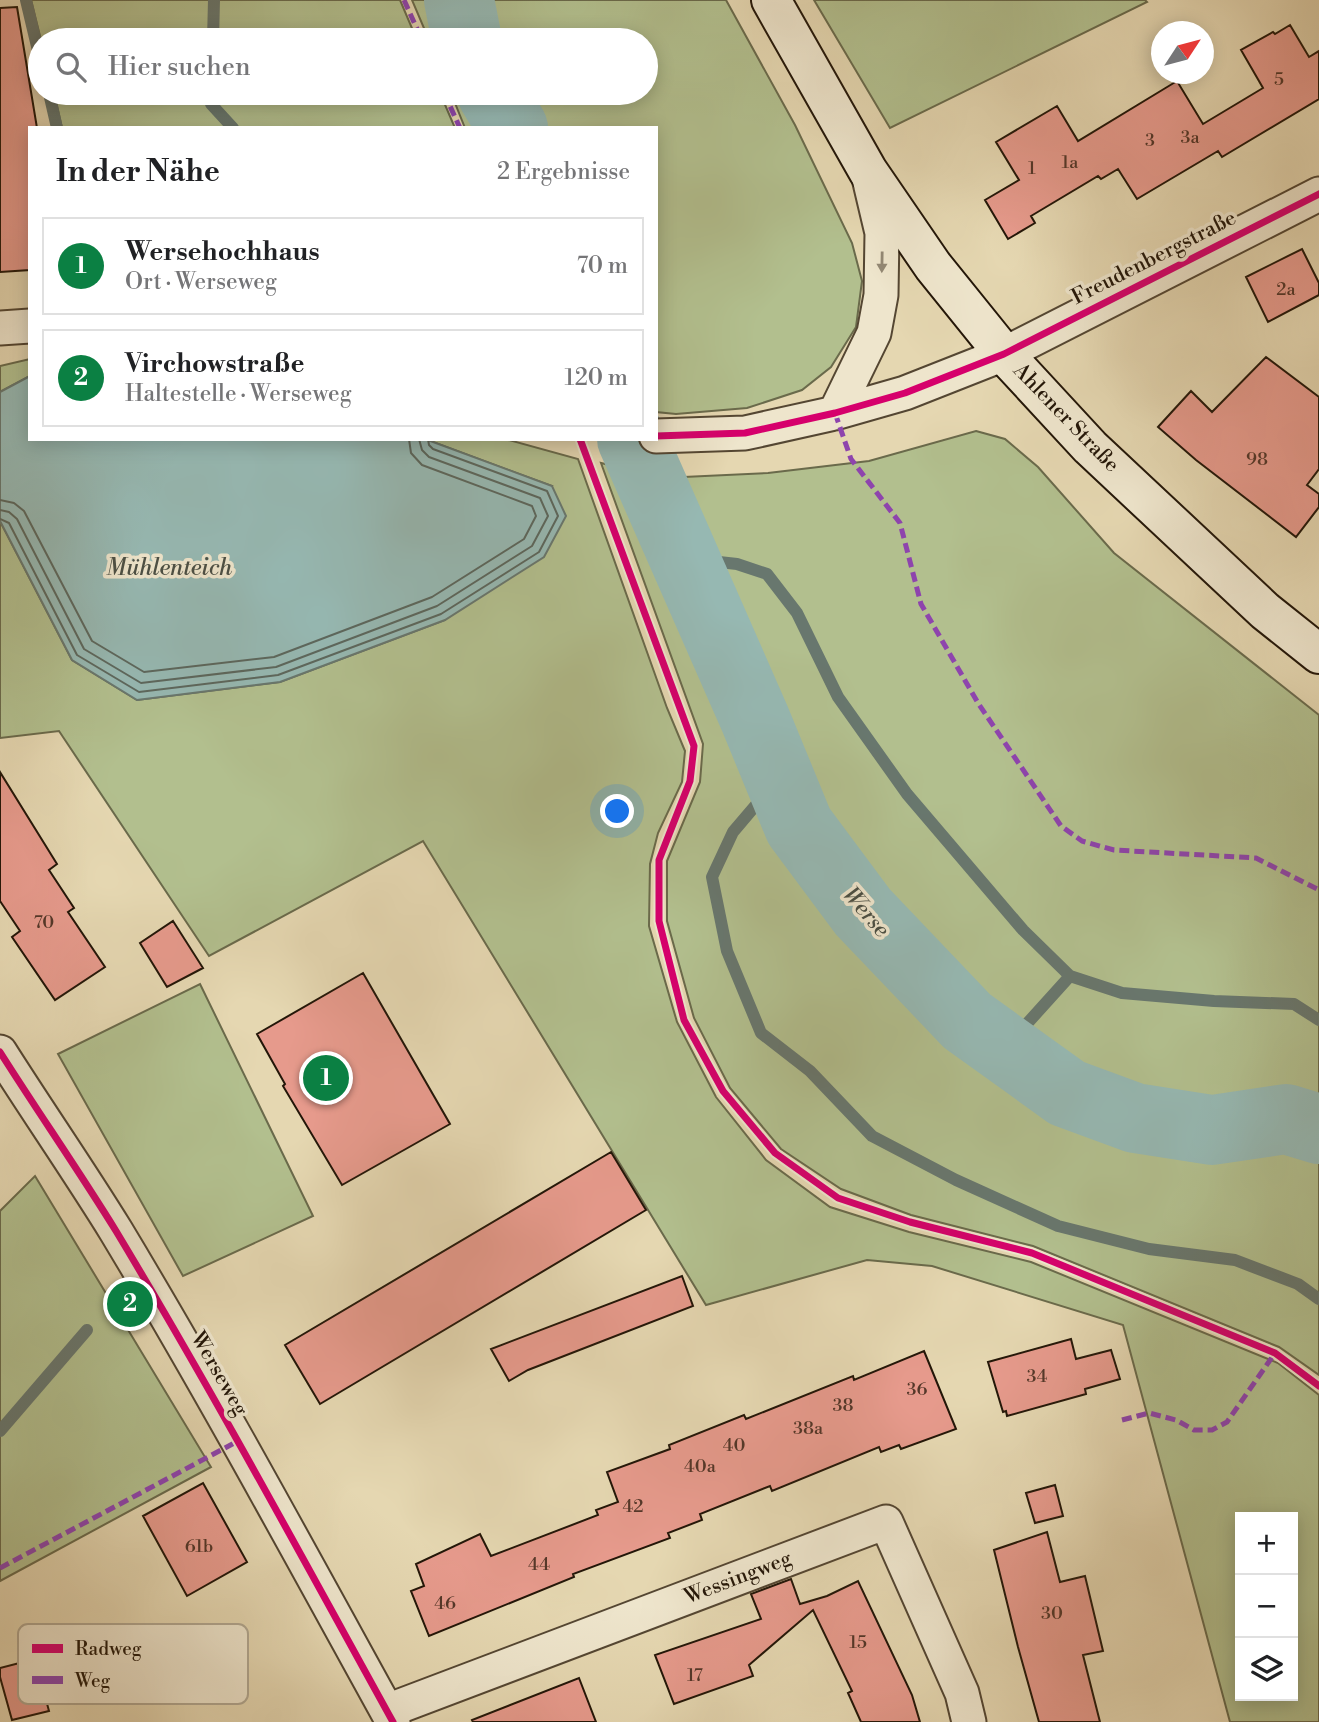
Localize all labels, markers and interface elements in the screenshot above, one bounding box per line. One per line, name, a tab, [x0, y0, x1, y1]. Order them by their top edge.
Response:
north arrow	[1151, 21, 1214, 84]
search box	[28, 28, 658, 105]
icon: search	[52, 48, 90, 86]
text: Hier suchen	[108, 51, 250, 83]
house number: 5	[1274, 68, 1284, 91]
house number: 3a	[1180, 126, 1200, 149]
house number: 3	[1145, 129, 1155, 152]
house number: 1a	[1062, 151, 1079, 174]
text: In der Nähe	[56, 153, 220, 191]
house number: 1	[1028, 157, 1036, 180]
text: 2 Ergebnisse	[497, 158, 630, 186]
street label: Freudenbergstraße	[1067, 205, 1241, 311]
text: Wersehochhaus	[125, 236, 320, 268]
text: 1	[75, 252, 87, 280]
text: 70 m	[577, 252, 628, 280]
one-way arrow	[876, 252, 887, 274]
text: Ort · Werseweg	[125, 268, 277, 296]
house number: 2a	[1276, 278, 1297, 301]
text: Virchowstraße	[125, 348, 304, 380]
street label: Ahlener Straße	[1007, 357, 1125, 478]
text: 2	[74, 364, 88, 392]
text: 120 m	[564, 364, 628, 392]
text: Haltestelle · Werseweg	[125, 380, 352, 408]
house number: 98	[1246, 448, 1268, 471]
water label: Mühlenteich	[106, 554, 232, 582]
your location	[600, 794, 634, 828]
water label: Werse	[837, 881, 896, 943]
house number: 70	[34, 911, 54, 934]
pin: 1	[303, 1052, 349, 1104]
pin: 2	[107, 1278, 153, 1330]
street label: Werseweg	[184, 1326, 254, 1421]
house number: 34	[1027, 1365, 1048, 1388]
house number: 36	[907, 1378, 928, 1401]
house number: 38	[833, 1394, 853, 1417]
house number: 38a	[793, 1417, 824, 1440]
house number: 40	[723, 1434, 745, 1457]
house number: 40a	[684, 1455, 717, 1478]
house number: 42	[623, 1495, 643, 1518]
map controls	[1235, 1512, 1298, 1701]
button: +	[1235, 1512, 1298, 1575]
house number: 61b	[185, 1535, 213, 1558]
street label: Wessingweg	[680, 1546, 795, 1611]
house number: 44	[528, 1553, 550, 1576]
button: −	[1235, 1575, 1298, 1638]
house number: 46	[434, 1592, 456, 1615]
house number: 30	[1041, 1602, 1063, 1625]
legend	[18, 1624, 248, 1704]
house number: 15	[849, 1631, 867, 1654]
text: Radweg	[75, 1637, 142, 1661]
button: layers	[1235, 1638, 1298, 1701]
house number: 17	[687, 1664, 703, 1687]
text: Weg	[74, 1669, 111, 1693]

